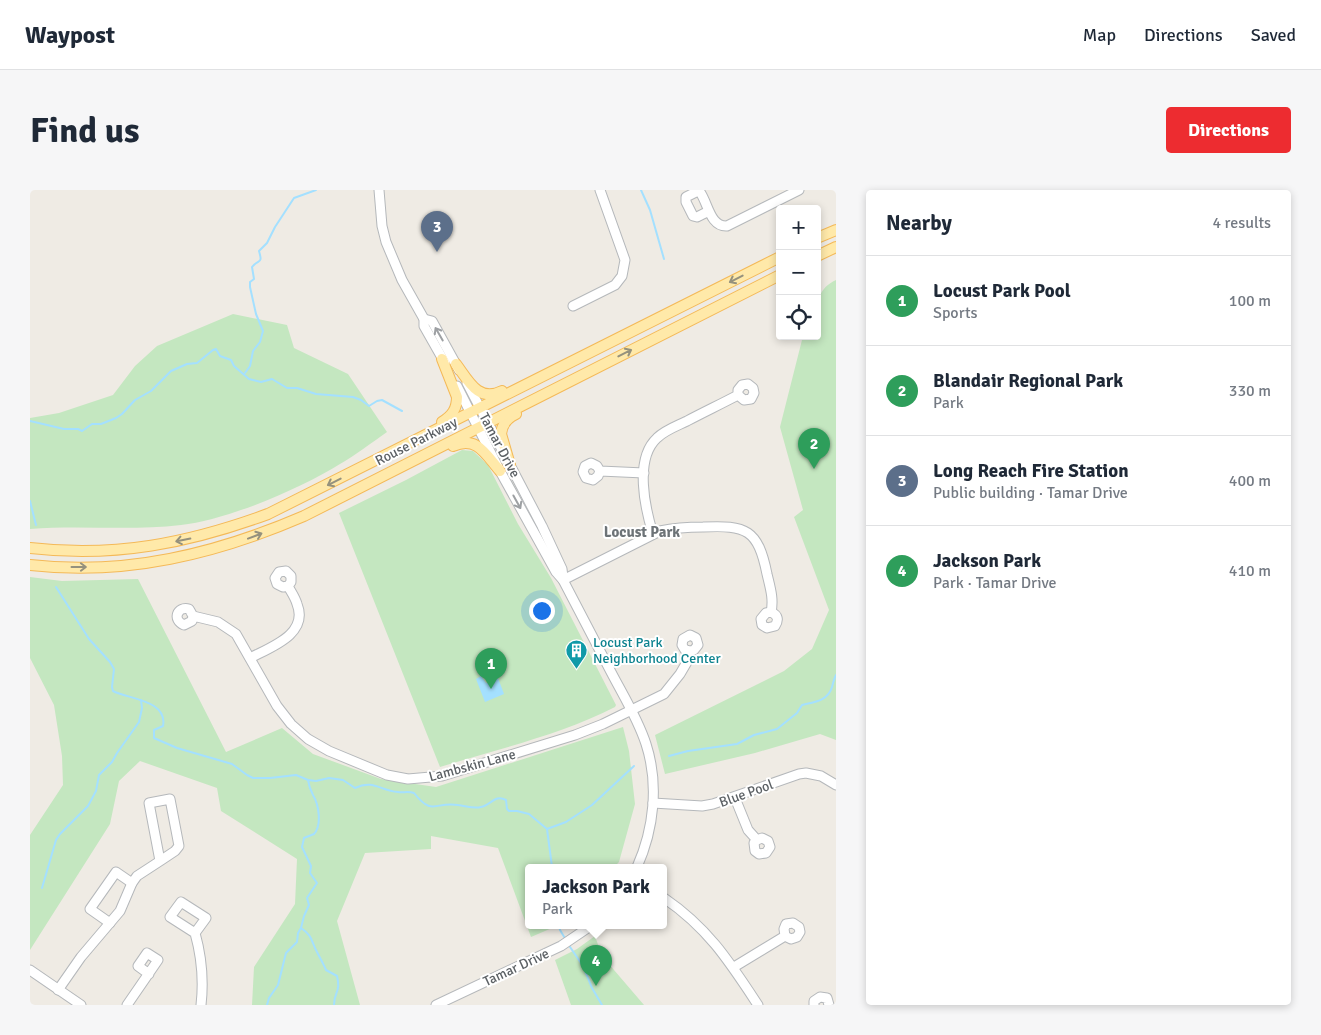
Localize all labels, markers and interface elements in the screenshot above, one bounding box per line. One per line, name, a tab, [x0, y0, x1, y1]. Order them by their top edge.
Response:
text: Waypost	[25, 20, 115, 50]
text: Map	[1083, 24, 1116, 46]
text: Directions	[1144, 24, 1223, 46]
text: Saved	[1251, 24, 1296, 46]
button: Directions	[1166, 107, 1291, 153]
text: Find us	[30, 109, 140, 152]
map controls	[776, 205, 821, 340]
button: +	[776, 205, 821, 250]
text: Nearby	[886, 210, 952, 236]
pin: 3	[421, 211, 453, 252]
text: 4 results	[1212, 213, 1271, 233]
button: −	[776, 250, 821, 295]
one-way arrow	[729, 274, 744, 284]
text: Locust Park Pool	[933, 279, 1071, 303]
text: 1	[898, 291, 906, 311]
text: 100 m	[1229, 291, 1271, 311]
button: locate	[776, 295, 821, 340]
text: Sports	[933, 303, 978, 323]
one-way arrow	[434, 328, 444, 342]
one-way arrow	[617, 348, 632, 357]
text: Blandair Regional Park	[933, 369, 1123, 393]
text: 2	[898, 381, 906, 401]
text: 330 m	[1229, 381, 1271, 401]
text: Park	[933, 393, 964, 413]
street label: Tamar Drive	[475, 410, 524, 480]
street label: Rouse Parkway	[372, 413, 460, 469]
pin: 2	[798, 428, 830, 469]
text: Long Reach Fire Station	[933, 459, 1129, 483]
text: 3	[898, 471, 906, 491]
text: 400 m	[1229, 471, 1271, 491]
one-way arrow	[327, 478, 342, 487]
text: Public building · Tamar Drive	[933, 483, 1128, 503]
one-way arrow	[512, 494, 522, 508]
district label: Locust Park	[604, 523, 680, 541]
one-way arrow	[247, 531, 262, 540]
one-way arrow	[175, 536, 191, 545]
text: Jackson Park	[933, 549, 1041, 573]
text: 4	[898, 561, 906, 581]
text: 410 m	[1229, 561, 1271, 581]
one-way arrow	[70, 562, 86, 572]
text: Park · Tamar Drive	[933, 573, 1057, 593]
your location	[529, 598, 555, 624]
place label: Locust Park Neighborhood Center	[593, 634, 722, 667]
building icon: Locust Park Neighborhood Center	[565, 638, 589, 669]
pin: 1	[475, 648, 507, 689]
street label: Lambskin Lane	[427, 746, 517, 785]
street label: Blue Pool	[717, 776, 776, 811]
popup	[525, 864, 667, 929]
text: Jackson Park	[542, 875, 650, 899]
text: Park	[542, 899, 573, 919]
street label: Tamar Drive	[481, 945, 552, 990]
pin: 4	[580, 945, 612, 986]

